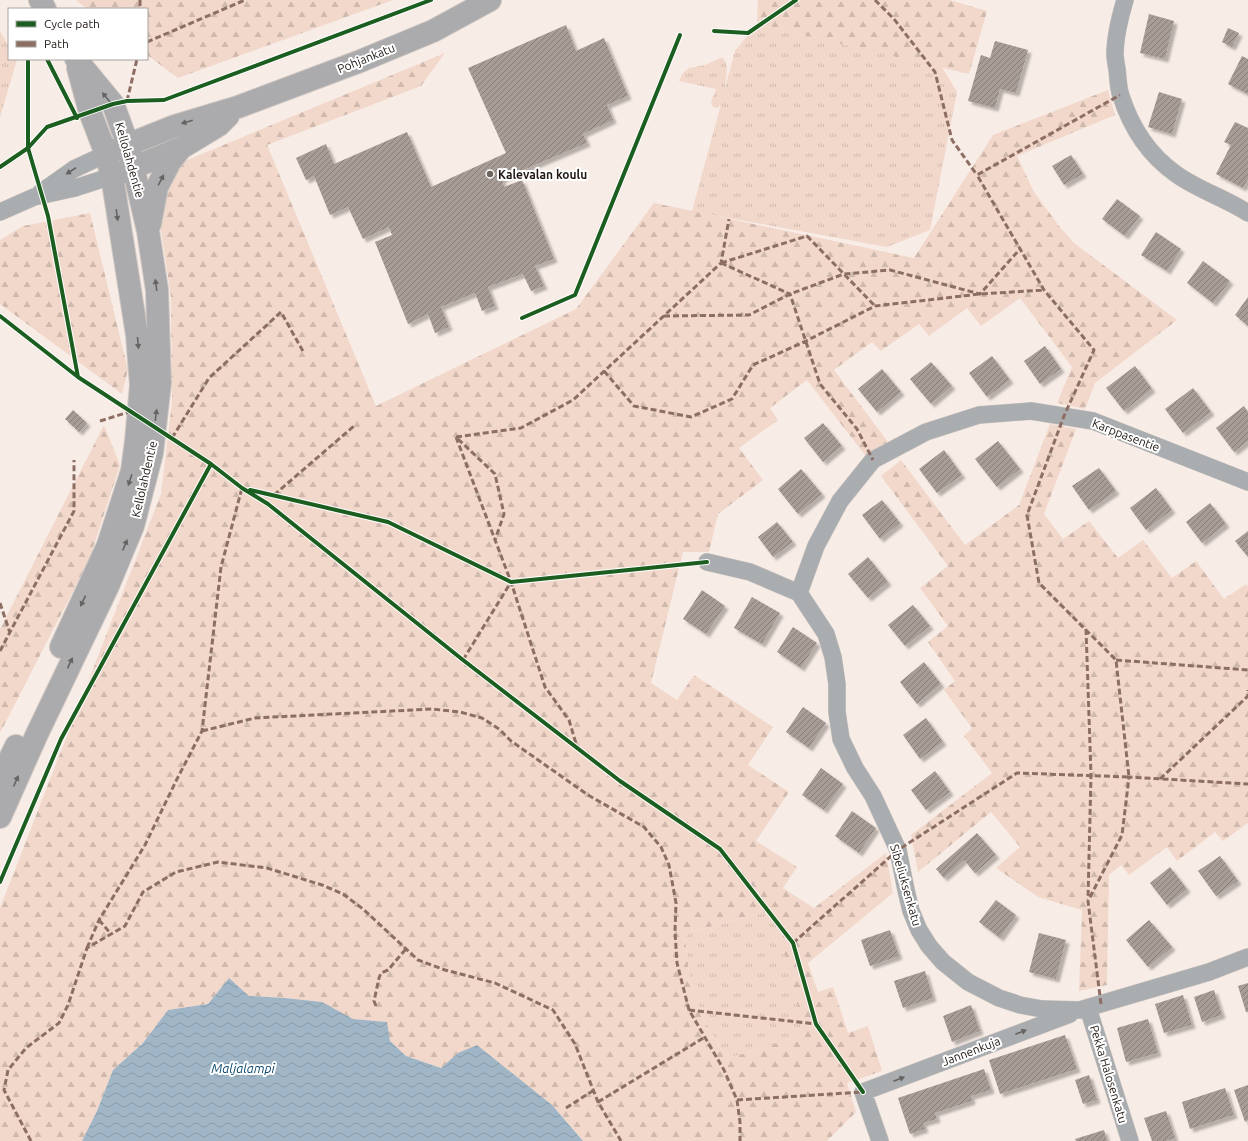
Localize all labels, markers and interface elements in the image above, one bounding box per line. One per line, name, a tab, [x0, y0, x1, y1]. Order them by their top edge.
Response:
legend	[8, 8, 148, 60]
text: Cycle path	[44, 17, 100, 30]
text: Path	[44, 37, 69, 50]
street label: Pohjankatu	[335, 41, 397, 75]
one-way arrow	[102, 91, 111, 102]
one-way arrow	[181, 119, 193, 125]
street label: Kellolahdentie	[113, 121, 147, 199]
one-way arrow	[66, 167, 76, 175]
place label: Kalevalan koulu	[498, 168, 587, 181]
marker: Kalevalan koulu	[485, 169, 495, 179]
one-way arrow	[158, 174, 164, 186]
one-way arrow	[114, 209, 120, 221]
one-way arrow	[153, 279, 159, 291]
one-way arrow	[134, 337, 141, 349]
one-way arrow	[153, 409, 159, 421]
street label: Karppasentie	[1090, 416, 1162, 454]
street label: Kellolahdentie	[129, 440, 159, 518]
one-way arrow	[126, 474, 132, 486]
one-way arrow	[122, 540, 128, 551]
one-way arrow	[80, 595, 86, 606]
one-way arrow	[67, 658, 73, 669]
one-way arrow	[13, 776, 19, 787]
street label: Sibeliuksenkatu	[888, 843, 924, 927]
street label: Pekka Halosenkatu	[1088, 1023, 1130, 1125]
one-way arrow	[1015, 1029, 1027, 1035]
street label: Jannenkuja	[940, 1034, 1002, 1068]
water label: Maljalampi	[211, 1061, 275, 1075]
one-way arrow	[893, 1075, 905, 1081]

